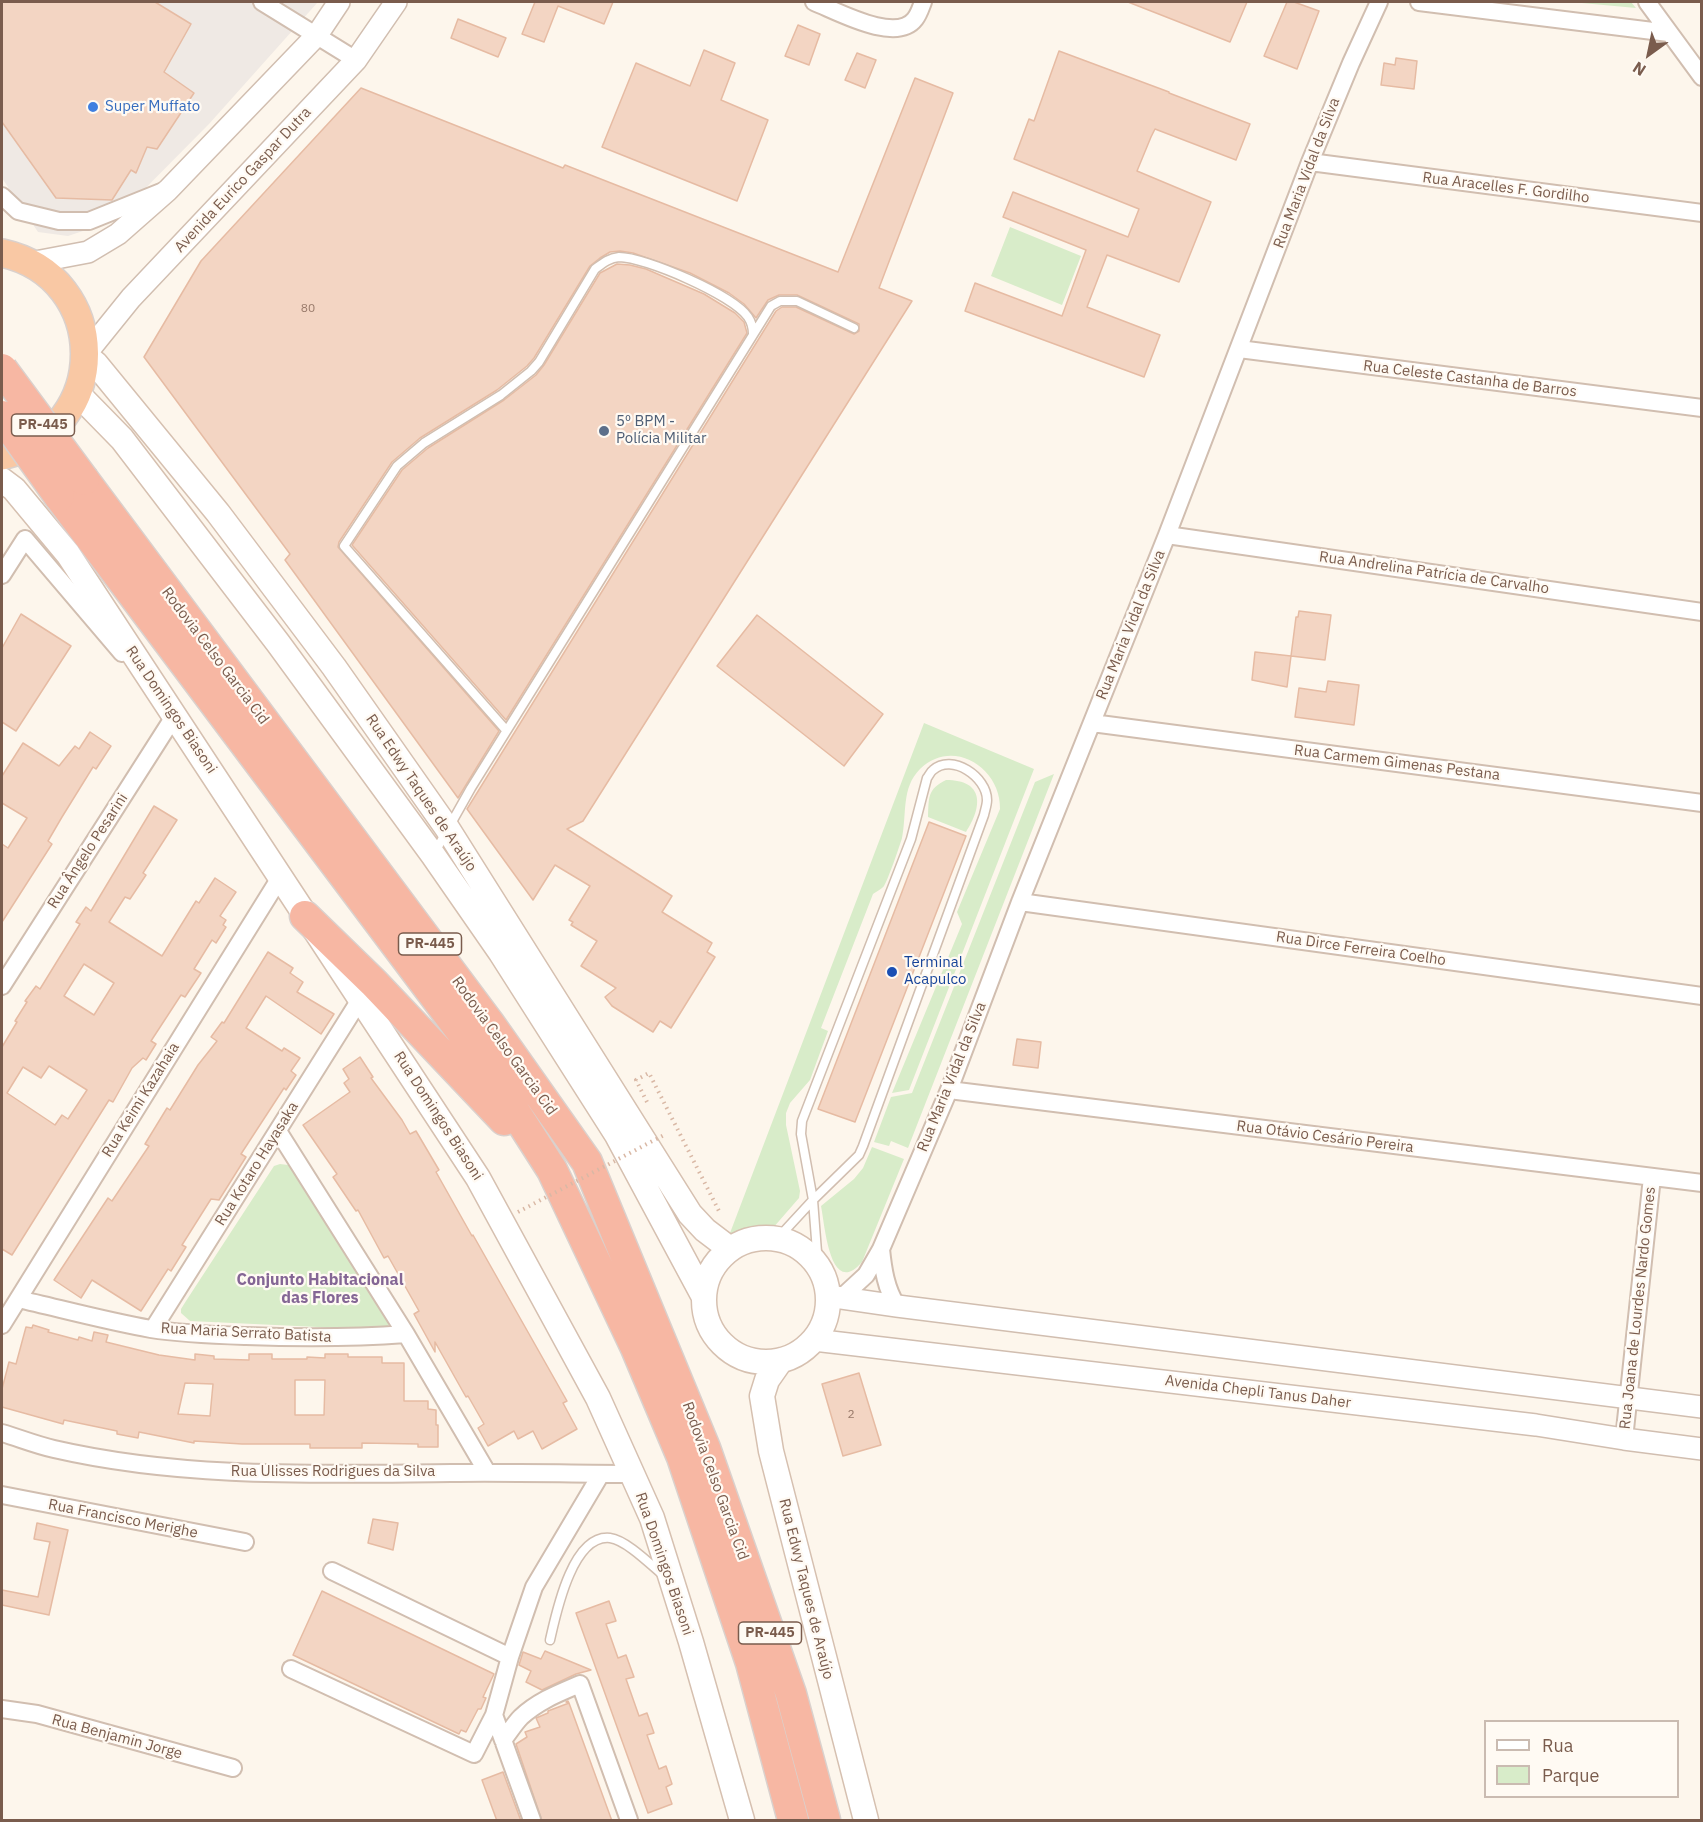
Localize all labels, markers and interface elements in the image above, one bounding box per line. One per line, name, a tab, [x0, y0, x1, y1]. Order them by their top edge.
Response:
north arrow	[1619, 24, 1679, 84]
text: N	[1629, 58, 1650, 81]
street label: Rua Maria Vidal da Silva	[1270, 95, 1344, 251]
place label: Super Muffato	[105, 98, 200, 116]
marker: Super Muffato	[86, 100, 100, 114]
street label: Avenida Eurico Gaspar Dutra	[171, 104, 315, 256]
street label: Rua Aracelles F. Gordilho	[1421, 169, 1591, 207]
house number: 80	[301, 302, 315, 316]
street label: Rua Celeste Castanha de Barros	[1362, 357, 1578, 401]
place label: 5º BPM - Polícia Militar	[616, 413, 706, 448]
road number: PR-445	[12, 414, 74, 436]
marker: 5º BPM - Polícia Militar	[597, 424, 611, 438]
street label: Rua Maria Vidal da Silva	[1093, 548, 1169, 702]
street label: Rua Andrelina Patrícia de Carvalho	[1318, 548, 1550, 598]
street label: Rodovia Celso Garcia Cid	[158, 584, 272, 728]
street label: Rua Domingos Biasoni	[122, 643, 220, 777]
street label: Rua Edwy Taques de Araújo	[362, 711, 480, 875]
street label: Rua Carmem Gimenas Pestana	[1293, 741, 1501, 785]
street label: Rua Ângelo Pesarini	[44, 790, 132, 912]
street label: Rua Dirce Ferreira Coelho	[1275, 928, 1447, 970]
road number: PR-445	[398, 933, 462, 955]
place label: Terminal Acapulco	[904, 954, 966, 989]
marker: Terminal Acapulco	[885, 965, 899, 979]
street label: Rodovia Celso Garcia Cid	[448, 973, 560, 1119]
street label: Rua Maria Vidal da Silva	[914, 1000, 990, 1154]
street label: Rua Keimi Kazahaia	[98, 1039, 184, 1161]
street label: Rua Domingos Biasoni	[390, 1048, 486, 1184]
street label: Rua Kotaro Hayasaka	[212, 1099, 302, 1229]
street label: Rua Otávio Cesário Pereira	[1235, 1117, 1415, 1157]
street label: Rua Joana de Lourdes Nardo Gomes	[1616, 1186, 1660, 1430]
district label: Conjunto Habitacional das Flores	[236, 1270, 404, 1308]
street label: Rua Maria Serrato Batista	[160, 1320, 332, 1346]
street label: Avenida Chepli Tanus Daher	[1164, 1372, 1352, 1412]
street label: Rodovia Celso Garcia Cid	[678, 1400, 752, 1562]
house number: 2	[847, 1408, 855, 1422]
street label: Rua Ulisses Rodrigues da Silva	[231, 1463, 435, 1481]
street label: Rua Domingos Biasoni	[631, 1490, 697, 1638]
street label: Rua Francisco Merighe	[47, 1496, 199, 1542]
street label: Rua Edwy Taques de Araújo	[775, 1497, 837, 1681]
road number: PR-445	[738, 1622, 802, 1644]
street label: Rua Benjamin Jorge	[50, 1711, 184, 1763]
legend	[1484, 1720, 1679, 1798]
text: Rua	[1542, 1734, 1573, 1757]
text: Parque	[1542, 1764, 1599, 1787]

